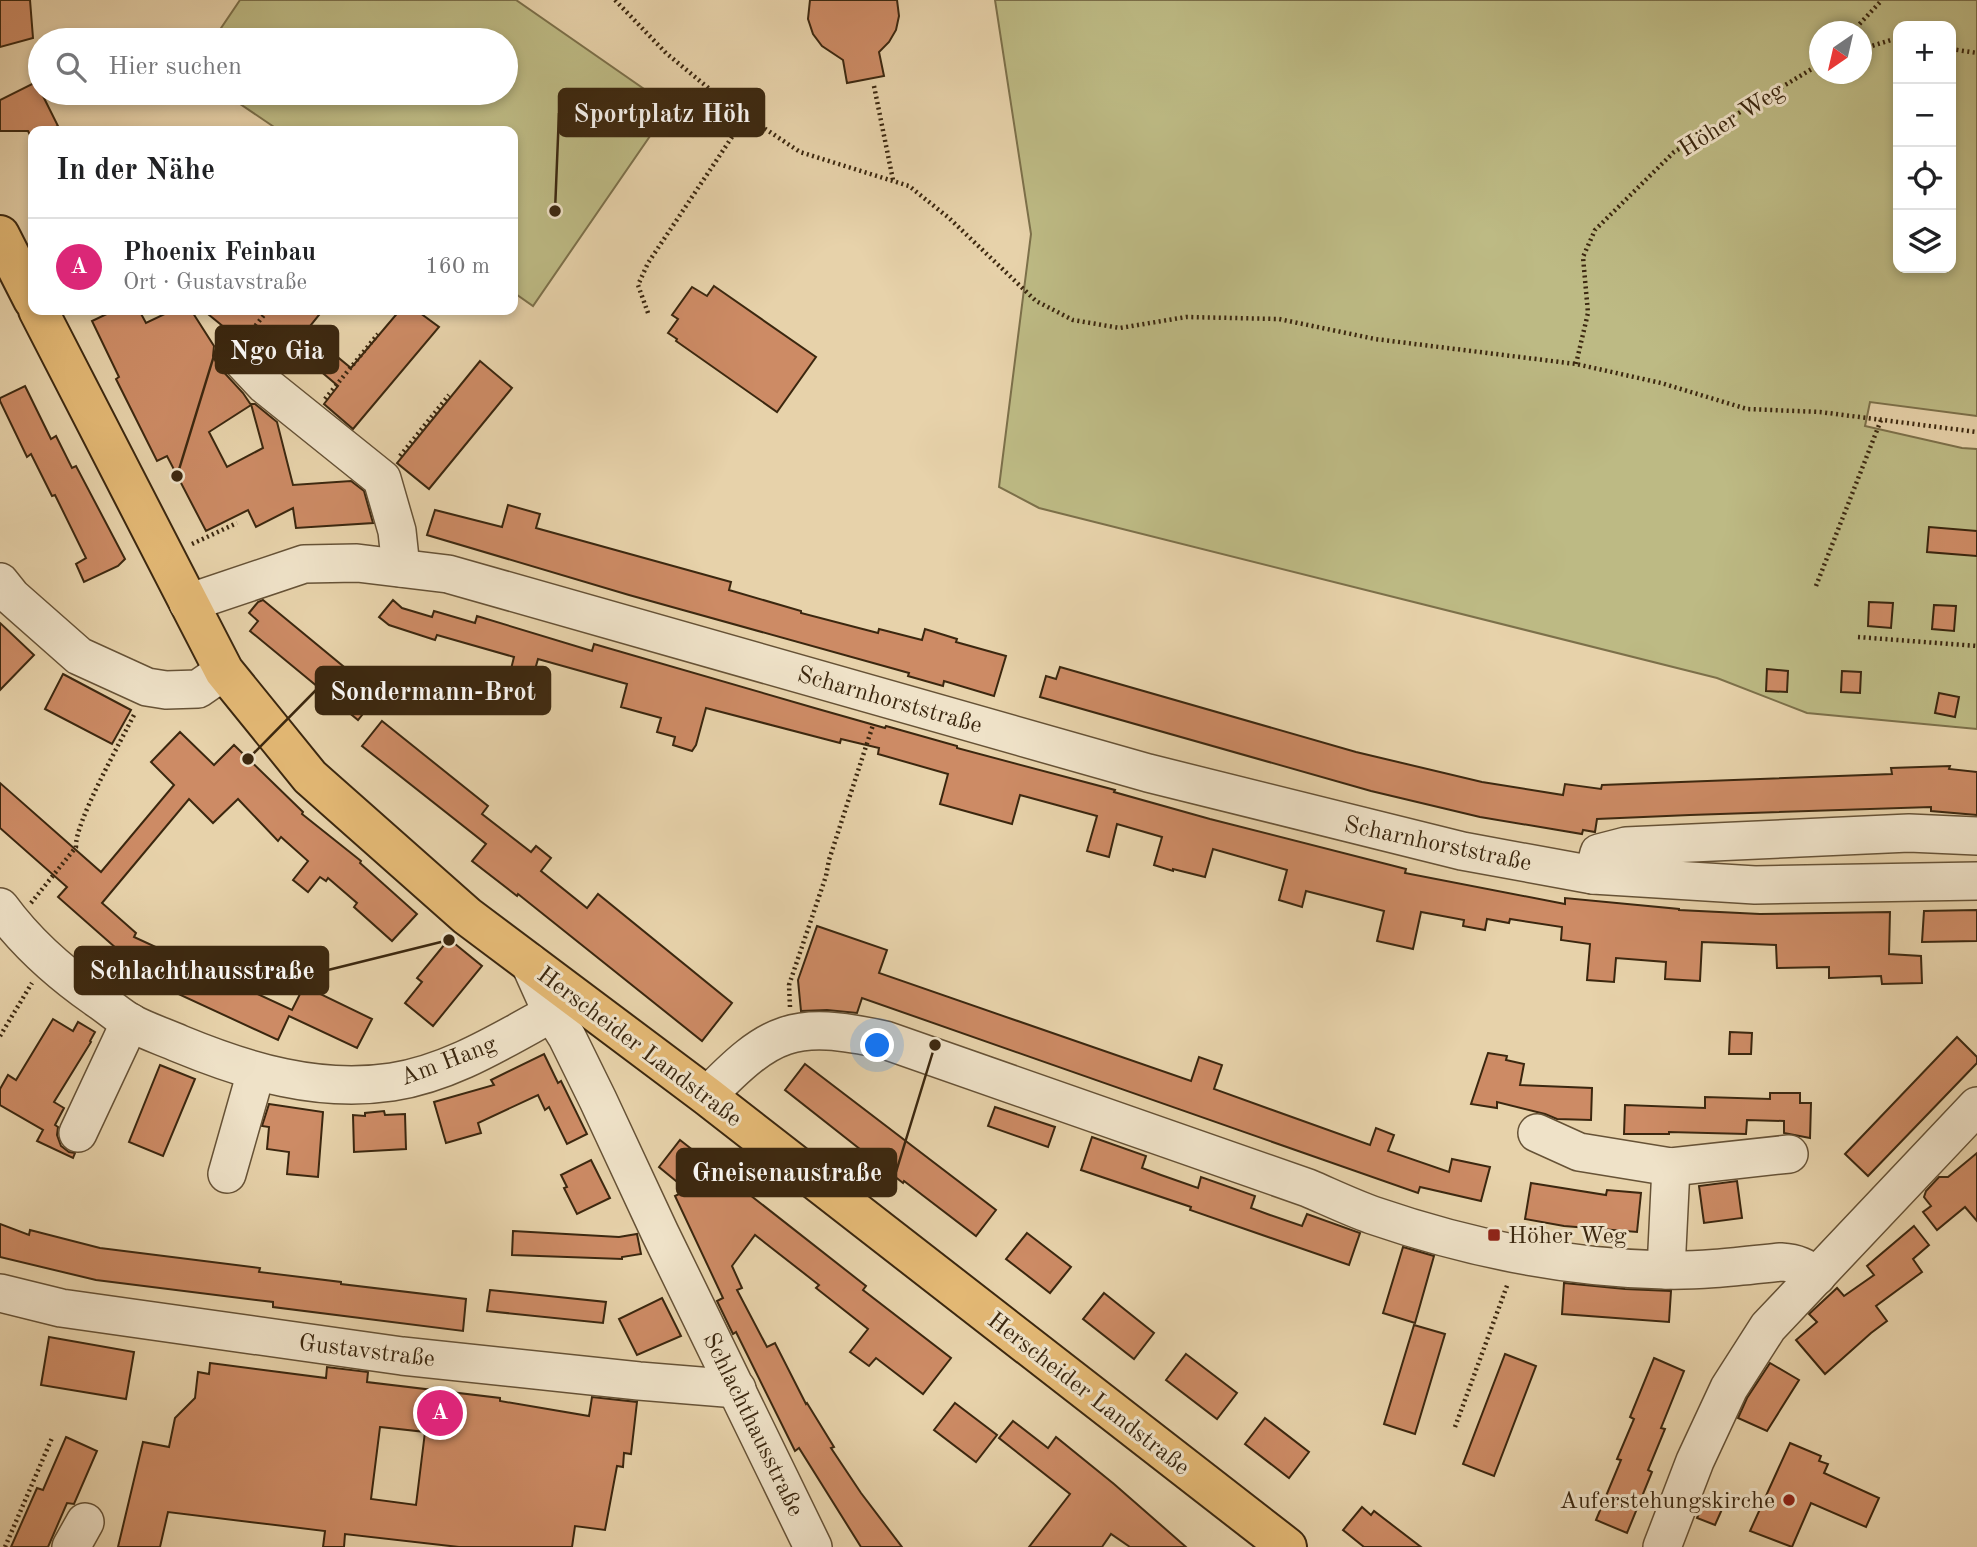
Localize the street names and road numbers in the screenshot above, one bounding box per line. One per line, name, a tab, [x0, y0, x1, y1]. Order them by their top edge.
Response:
street label: Höher Weg	[1675, 79, 1789, 162]
street label: Scharnhorststraße	[794, 663, 984, 739]
street label: Scharnhorststraße	[1342, 813, 1533, 877]
street label: Herscheider Landstraße	[532, 963, 745, 1132]
street label: Am Hang	[397, 1033, 500, 1091]
street label: Herscheider Landstraße	[982, 1308, 1193, 1481]
street label: Schlachthausstraße	[697, 1329, 807, 1520]
street label: Gustavstraße	[297, 1332, 436, 1372]

